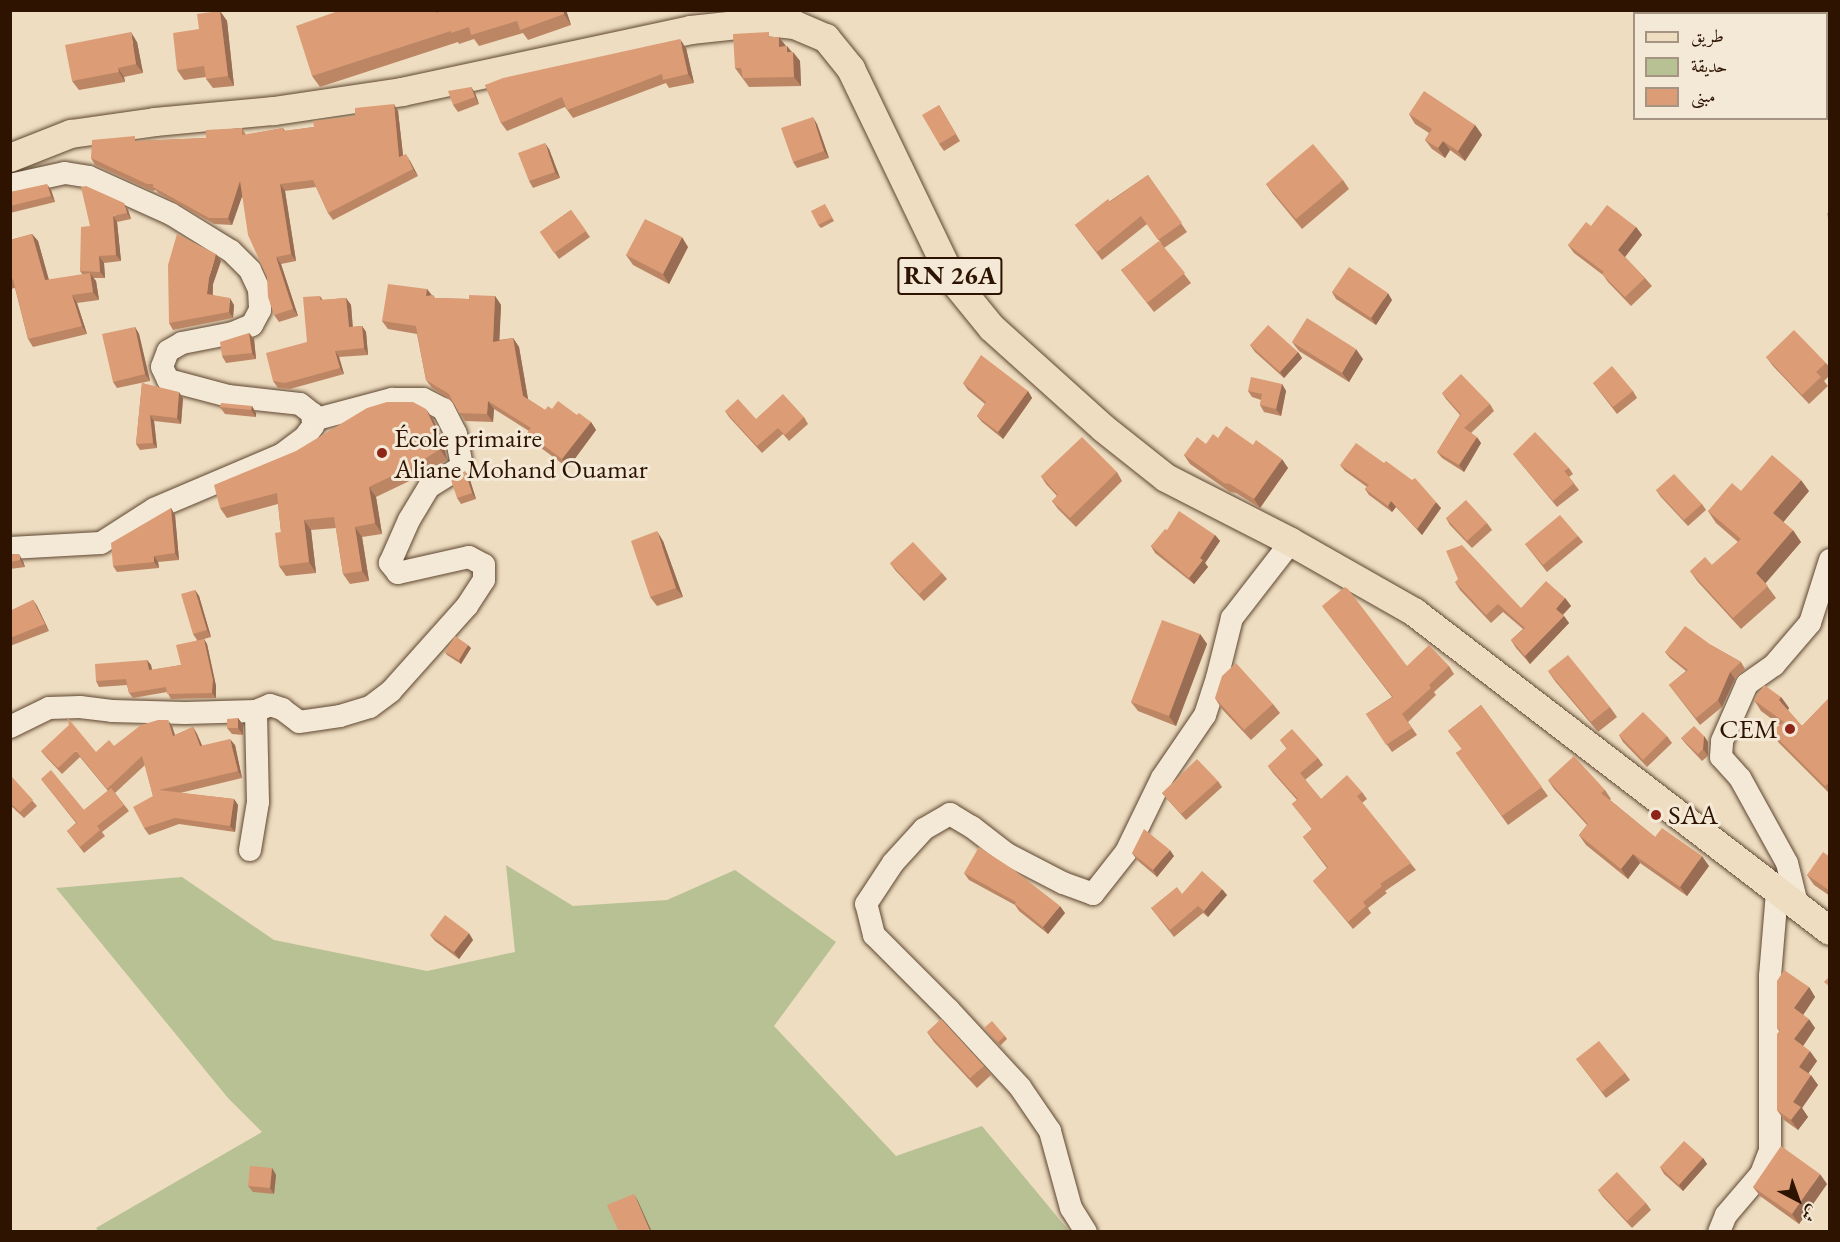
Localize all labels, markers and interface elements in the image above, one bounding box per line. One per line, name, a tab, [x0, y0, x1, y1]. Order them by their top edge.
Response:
legend	[1633, 12, 1828, 120]
text: طريق	[1691, 24, 1724, 47]
text: حديقة	[1691, 54, 1727, 77]
text: مبنى	[1691, 84, 1716, 107]
road number: RN 26A	[896, 253, 1004, 299]
place label: École primaire Aliane Mohand Ouamar	[394, 421, 648, 484]
marker: École primaire Aliane Mohand Ouamar	[375, 446, 389, 460]
place label: CEM	[1719, 713, 1778, 745]
marker: CEM	[1783, 722, 1797, 736]
place label: SAA	[1668, 799, 1718, 831]
marker: SAA	[1649, 808, 1663, 822]
north arrow	[1768, 1170, 1828, 1230]
text: ش	[1797, 1201, 1823, 1227]

